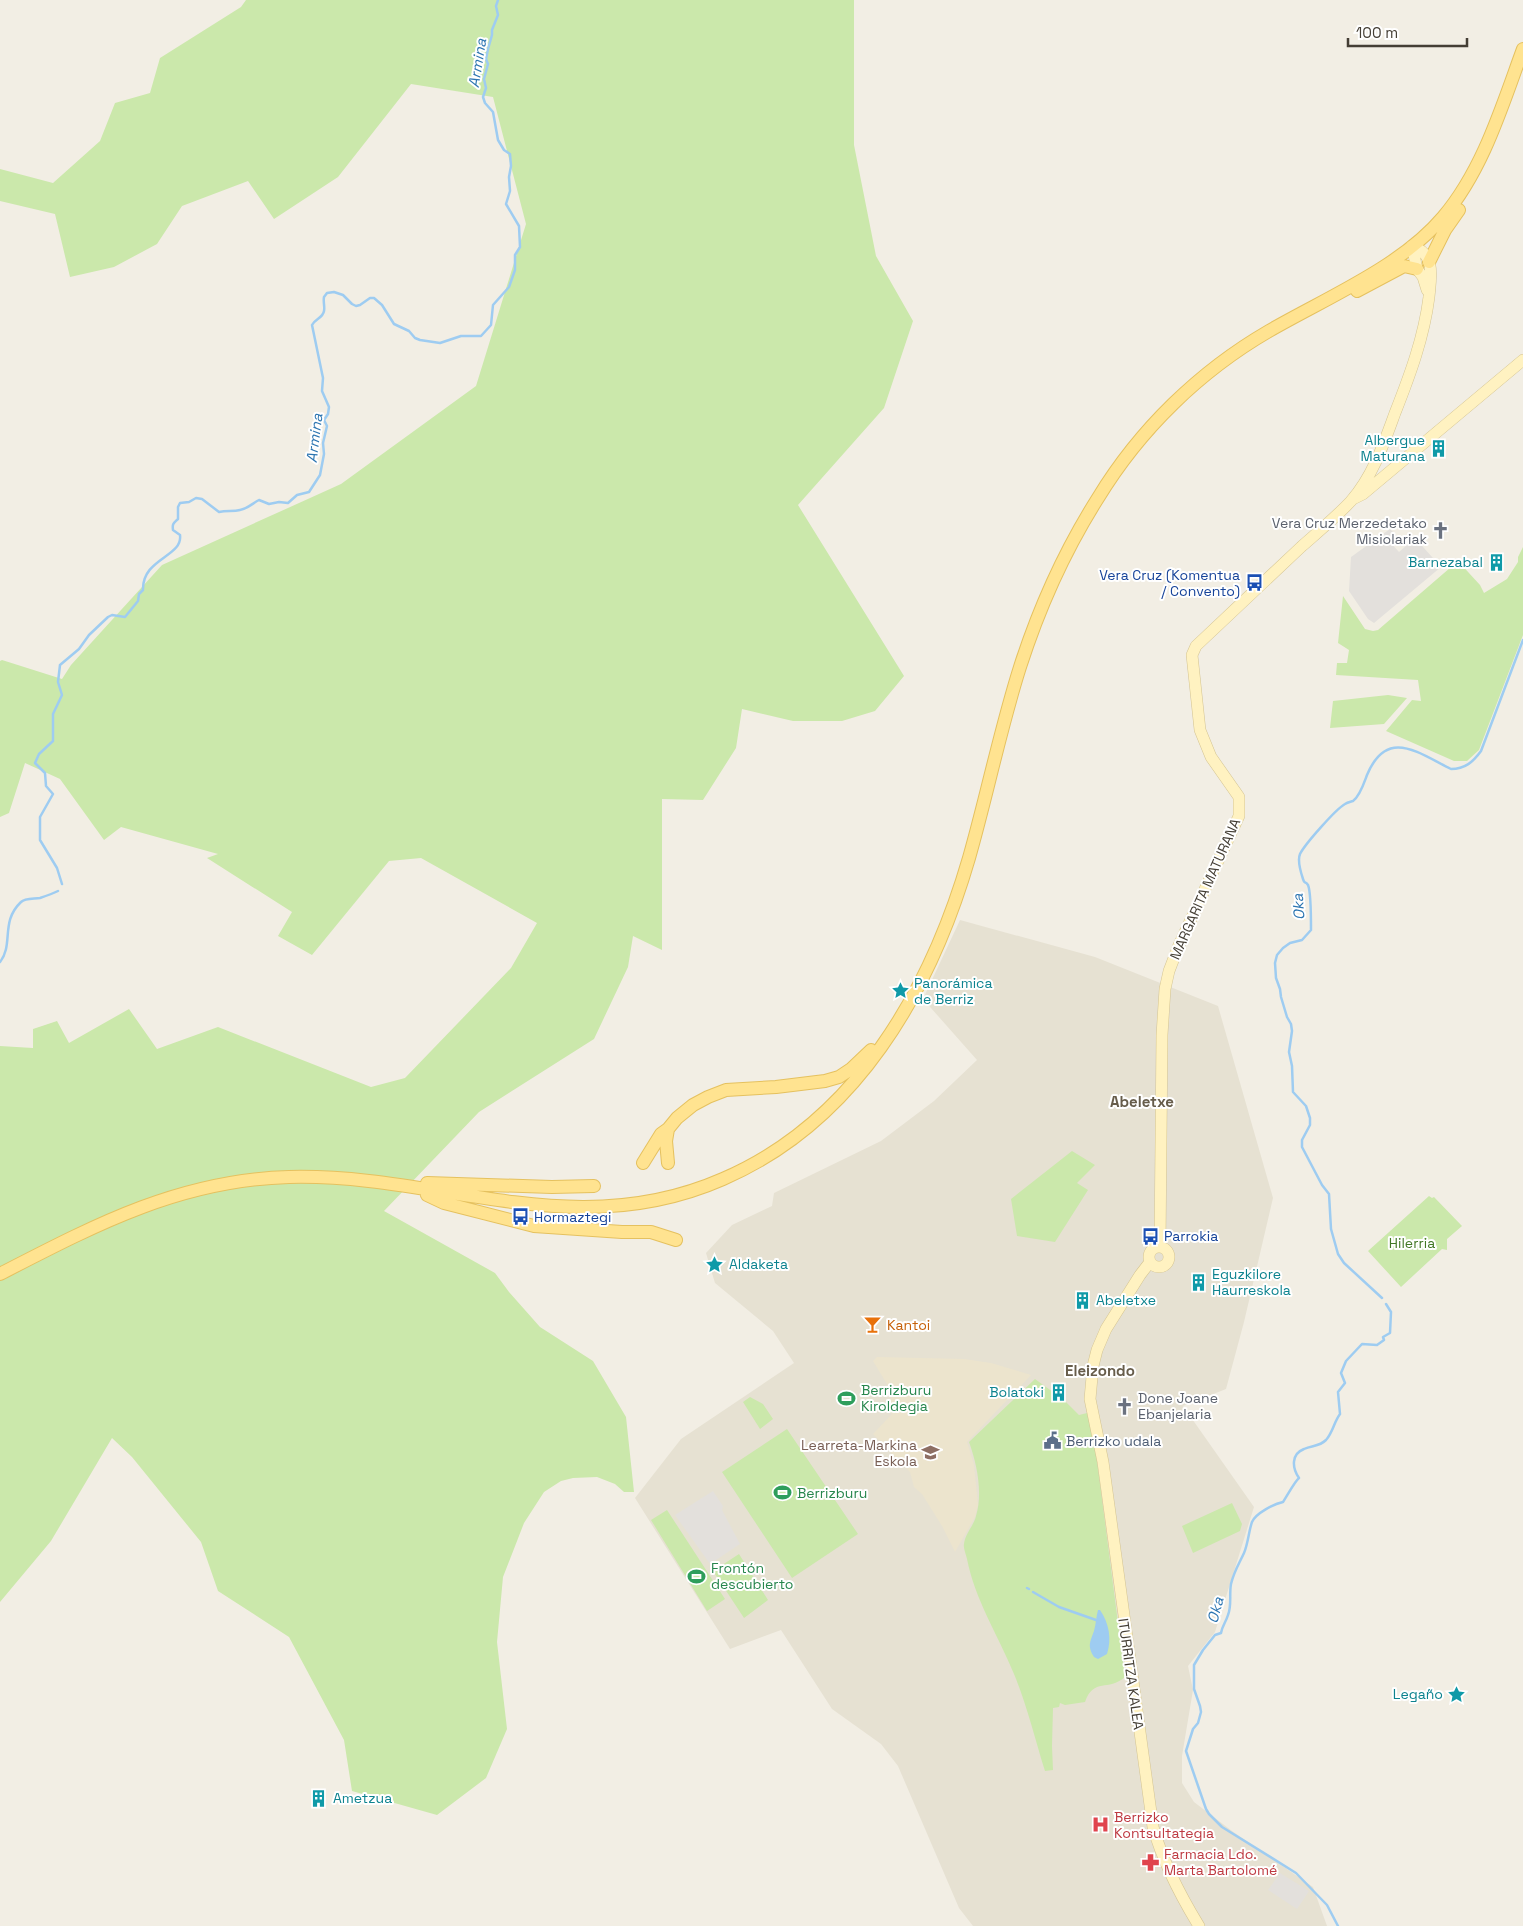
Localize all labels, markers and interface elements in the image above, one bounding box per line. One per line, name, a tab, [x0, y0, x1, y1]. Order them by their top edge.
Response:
scale bar	[1348, 15, 1467, 47]
text: 100 m	[1356, 23, 1398, 42]
water label: Armina	[464, 37, 490, 89]
water label: Armina	[302, 412, 326, 464]
place label: Albergue Maturana	[1361, 431, 1425, 465]
building icon: Albergue Maturana	[1429, 438, 1449, 458]
place label: Vera Cruz Merzedetako Misiolariak	[1272, 514, 1427, 548]
church icon: Vera Cruz Merzedetako Misiolariak	[1431, 521, 1451, 541]
building icon: Barnezabal	[1487, 552, 1507, 572]
place label: Barnezabal	[1408, 553, 1483, 571]
place label: Vera Cruz (Komentua / Convento)	[1099, 566, 1240, 600]
bus stop icon: Vera Cruz (Komentua / Convento)	[1244, 573, 1264, 593]
street label: MARGARITA MATURANA	[1166, 815, 1244, 962]
water label: Oka	[1288, 893, 1308, 921]
place label: Panorámica de Berriz	[914, 974, 993, 1008]
place icon: Panorámica de Berriz	[890, 981, 910, 1001]
district label: Abeletxe	[1110, 1092, 1174, 1111]
bus stop icon: Hormaztegi	[510, 1207, 530, 1227]
place label: Hormaztegi	[534, 1208, 611, 1226]
bus stop icon: Parrokia	[1140, 1226, 1160, 1246]
place label: Parrokia	[1164, 1227, 1218, 1245]
park label: Hilerria	[1389, 1234, 1435, 1252]
place icon: Aldaketa	[705, 1254, 725, 1274]
place label: Aldaketa	[729, 1255, 788, 1273]
place label: Eguzkilore Haurreskola	[1212, 1265, 1291, 1299]
building icon: Eguzkilore Haurreskola	[1188, 1272, 1208, 1292]
building icon: Abeletxe	[1072, 1290, 1092, 1310]
place label: Abeletxe	[1096, 1291, 1156, 1309]
bar icon: Kantoi	[863, 1315, 883, 1335]
place label: Kantoi	[887, 1316, 930, 1334]
district label: Eleizondo	[1065, 1361, 1135, 1380]
place label: Berrizburu Kiroldegia	[861, 1381, 931, 1415]
building icon: Bolatoki	[1048, 1382, 1068, 1402]
place label: Bolatoki	[989, 1383, 1044, 1401]
sports icon: Berrizburu Kiroldegia	[837, 1388, 857, 1408]
place label: Done Joane Ebanjelaria	[1138, 1389, 1218, 1423]
church icon: Done Joane Ebanjelaria	[1114, 1396, 1134, 1416]
public building icon: Berrizko udala	[1042, 1431, 1062, 1451]
place label: Berrizko udala	[1066, 1432, 1161, 1450]
place label: Learreta-Markina Eskola	[801, 1436, 917, 1470]
school or university icon: Learreta-Markina Eskola	[921, 1443, 941, 1463]
sports icon: Berrizburu	[773, 1483, 793, 1503]
place label: Berrizburu	[797, 1484, 867, 1502]
place label: Frontón descubierto	[711, 1559, 793, 1593]
sports icon: Frontón descubierto	[687, 1566, 707, 1586]
water label: Oka	[1202, 1594, 1228, 1625]
street label: ITURRITZA KALEA	[1114, 1617, 1148, 1731]
place icon: Legaño	[1447, 1684, 1467, 1704]
place label: Legaño	[1393, 1685, 1443, 1703]
building icon: Ametzua	[309, 1788, 329, 1808]
place label: Ametzua	[333, 1789, 392, 1807]
place label: Berrizko Kontsultategia	[1114, 1808, 1214, 1842]
hospital icon: Berrizko Kontsultategia	[1090, 1815, 1110, 1835]
place label: Farmacia Ldo. Marta Bartolomé	[1164, 1845, 1277, 1879]
pharmacy icon: Farmacia Ldo. Marta Bartolomé	[1140, 1852, 1160, 1872]

